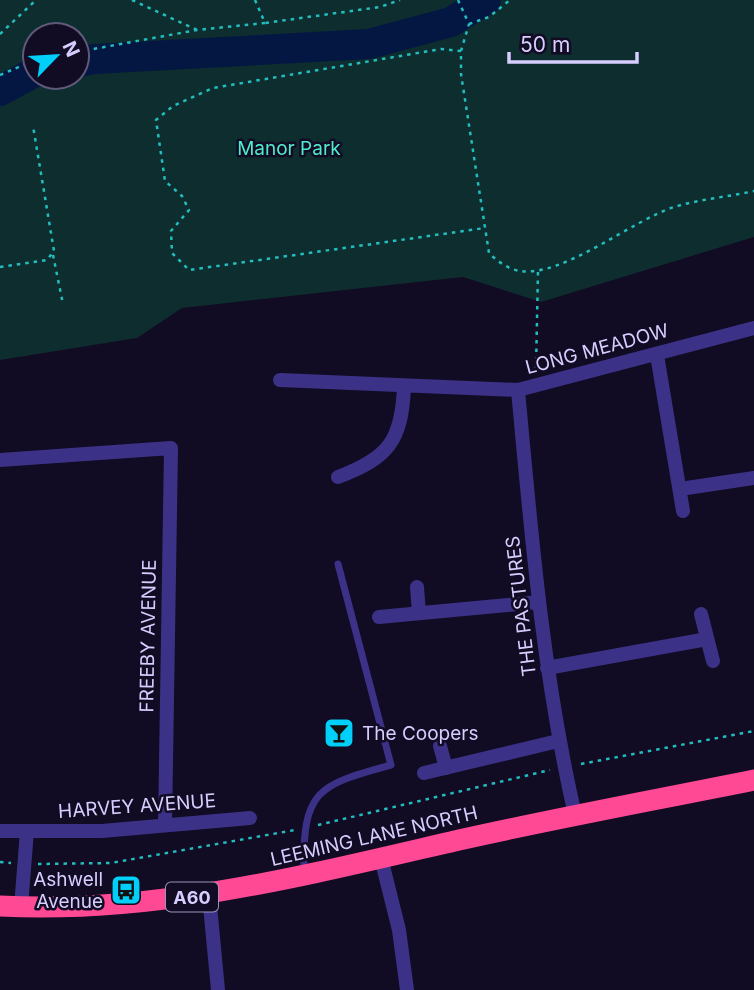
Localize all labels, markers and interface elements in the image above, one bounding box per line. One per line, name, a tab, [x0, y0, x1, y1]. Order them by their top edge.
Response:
north arrow	[21, 21, 91, 91]
scale bar	[509, 21, 637, 65]
text: 50 m	[520, 32, 570, 57]
text: N	[57, 38, 84, 60]
park label: Manor Park	[237, 137, 341, 160]
street label: LONG MEADOW	[523, 319, 671, 379]
street label: THE PASTURES	[501, 534, 541, 678]
street label: FREEBY AVENUE	[135, 559, 161, 713]
bar icon: The Coopers	[322, 716, 356, 750]
place label: The Coopers	[362, 722, 478, 745]
street label: HARVEY AVENUE	[57, 789, 217, 823]
street label: LEEMING LANE NORTH	[268, 801, 480, 871]
place label: Ashwell Avenue	[33, 868, 103, 913]
bus stop icon: Ashwell Avenue	[109, 873, 143, 907]
road number: A60	[166, 882, 218, 912]

